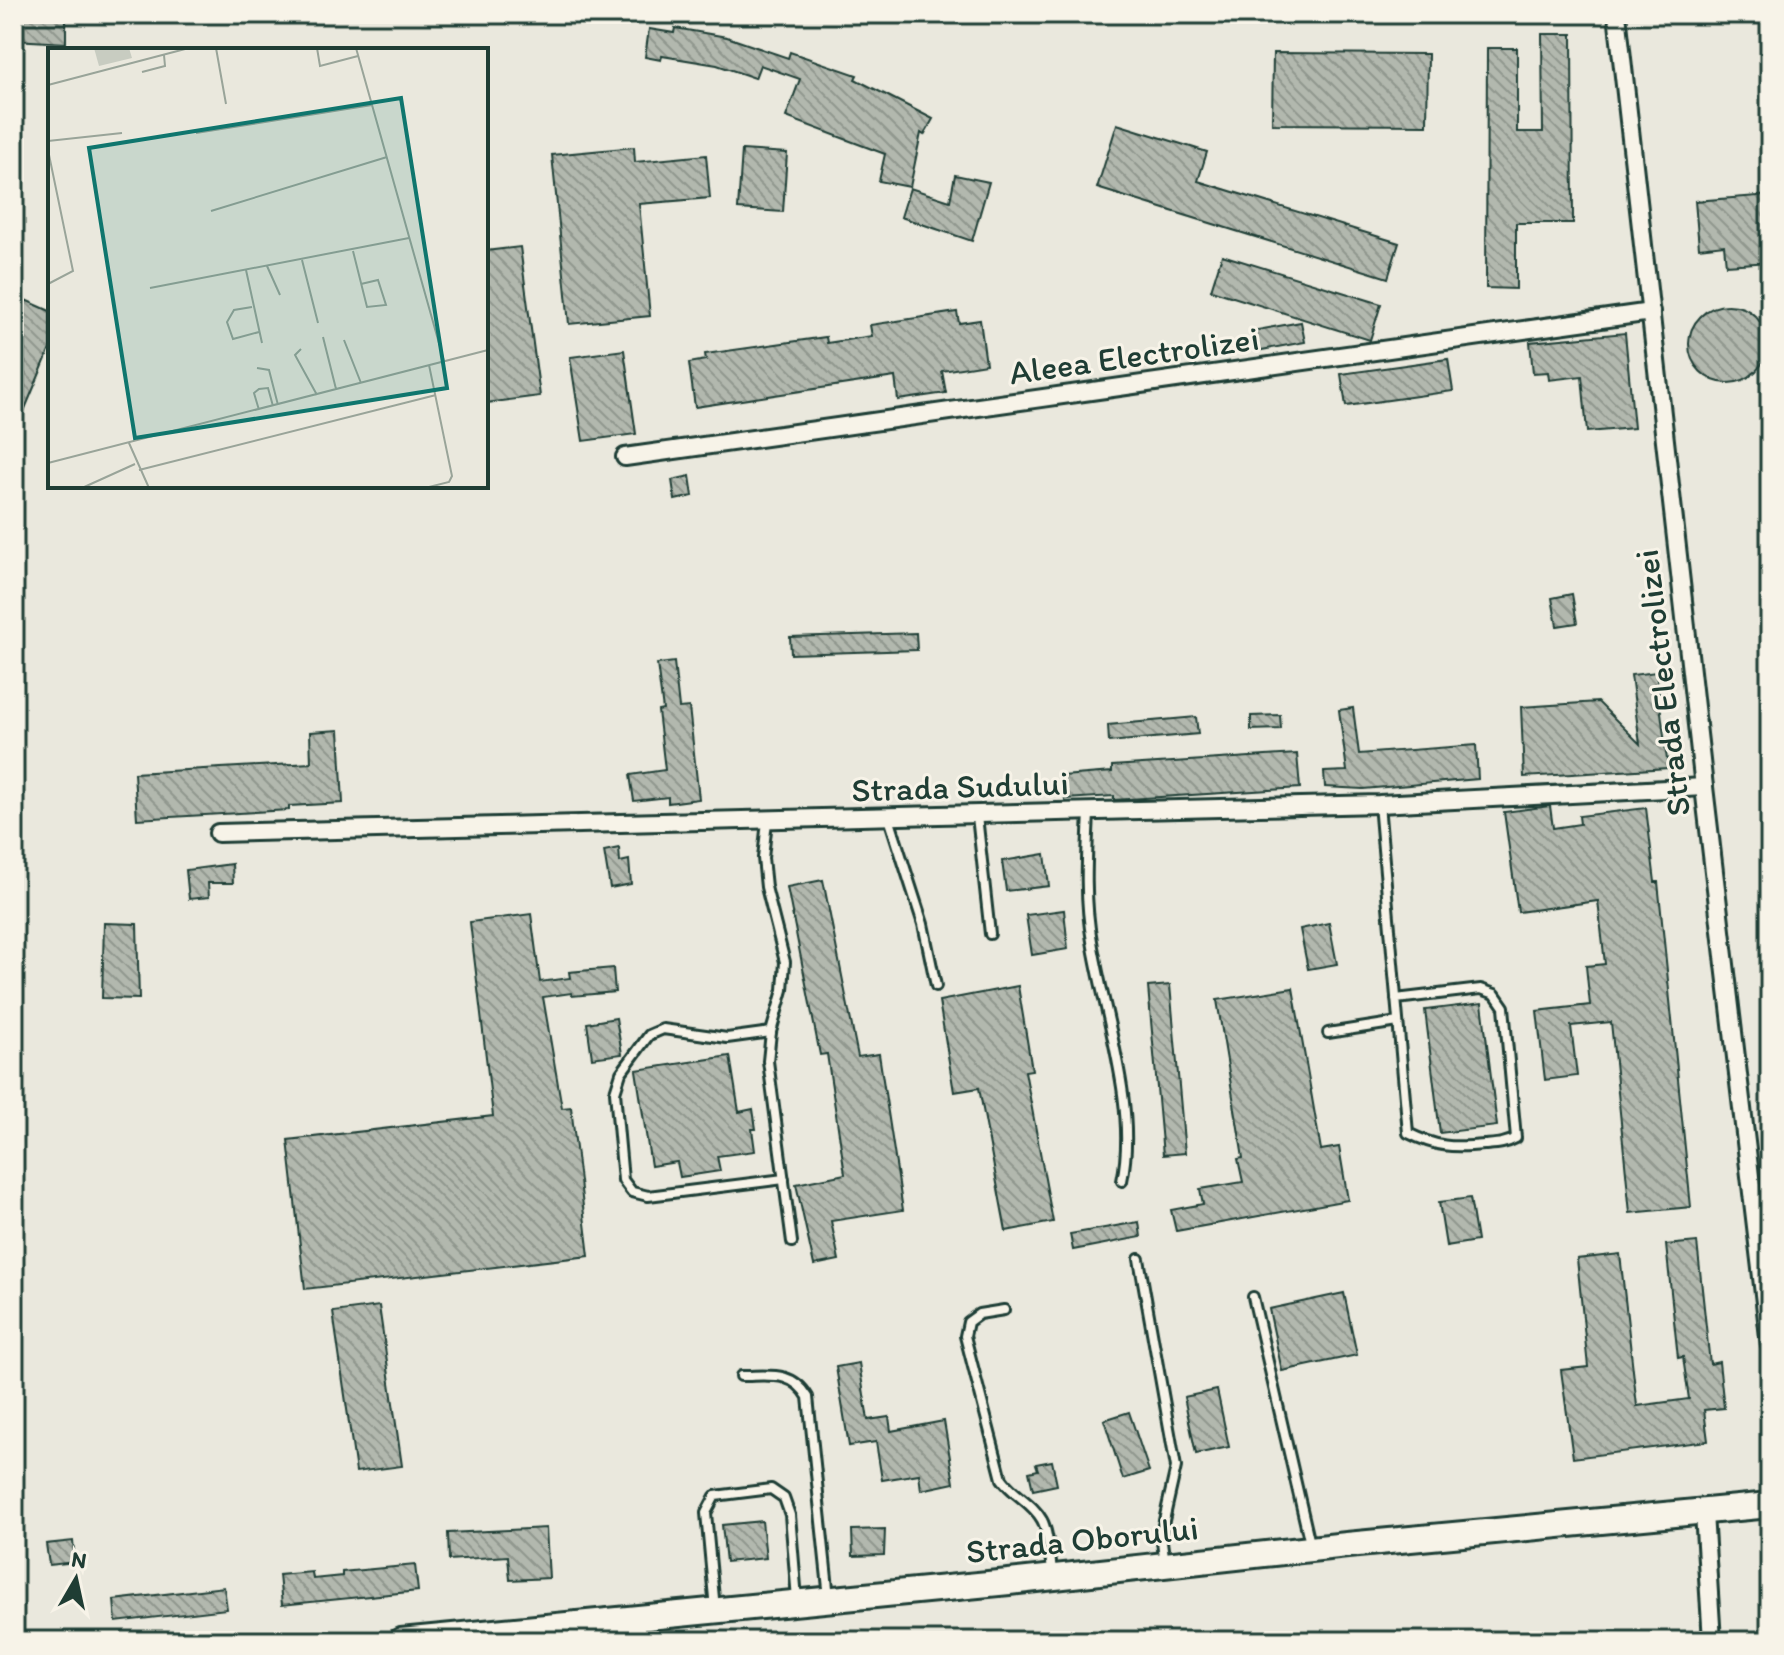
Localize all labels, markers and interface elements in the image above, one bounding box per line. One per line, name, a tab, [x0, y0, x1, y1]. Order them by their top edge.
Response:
inset map	[48, 48, 488, 488]
street label: Aleea Electrolizei	[1007, 318, 1262, 393]
street label: Strada Electrolizei	[1626, 547, 1699, 819]
street label: Strada Sudului	[851, 762, 1070, 811]
street label: Strada Oborului	[964, 1507, 1200, 1572]
north arrow	[36, 1539, 116, 1619]
text: N	[70, 1545, 89, 1574]

